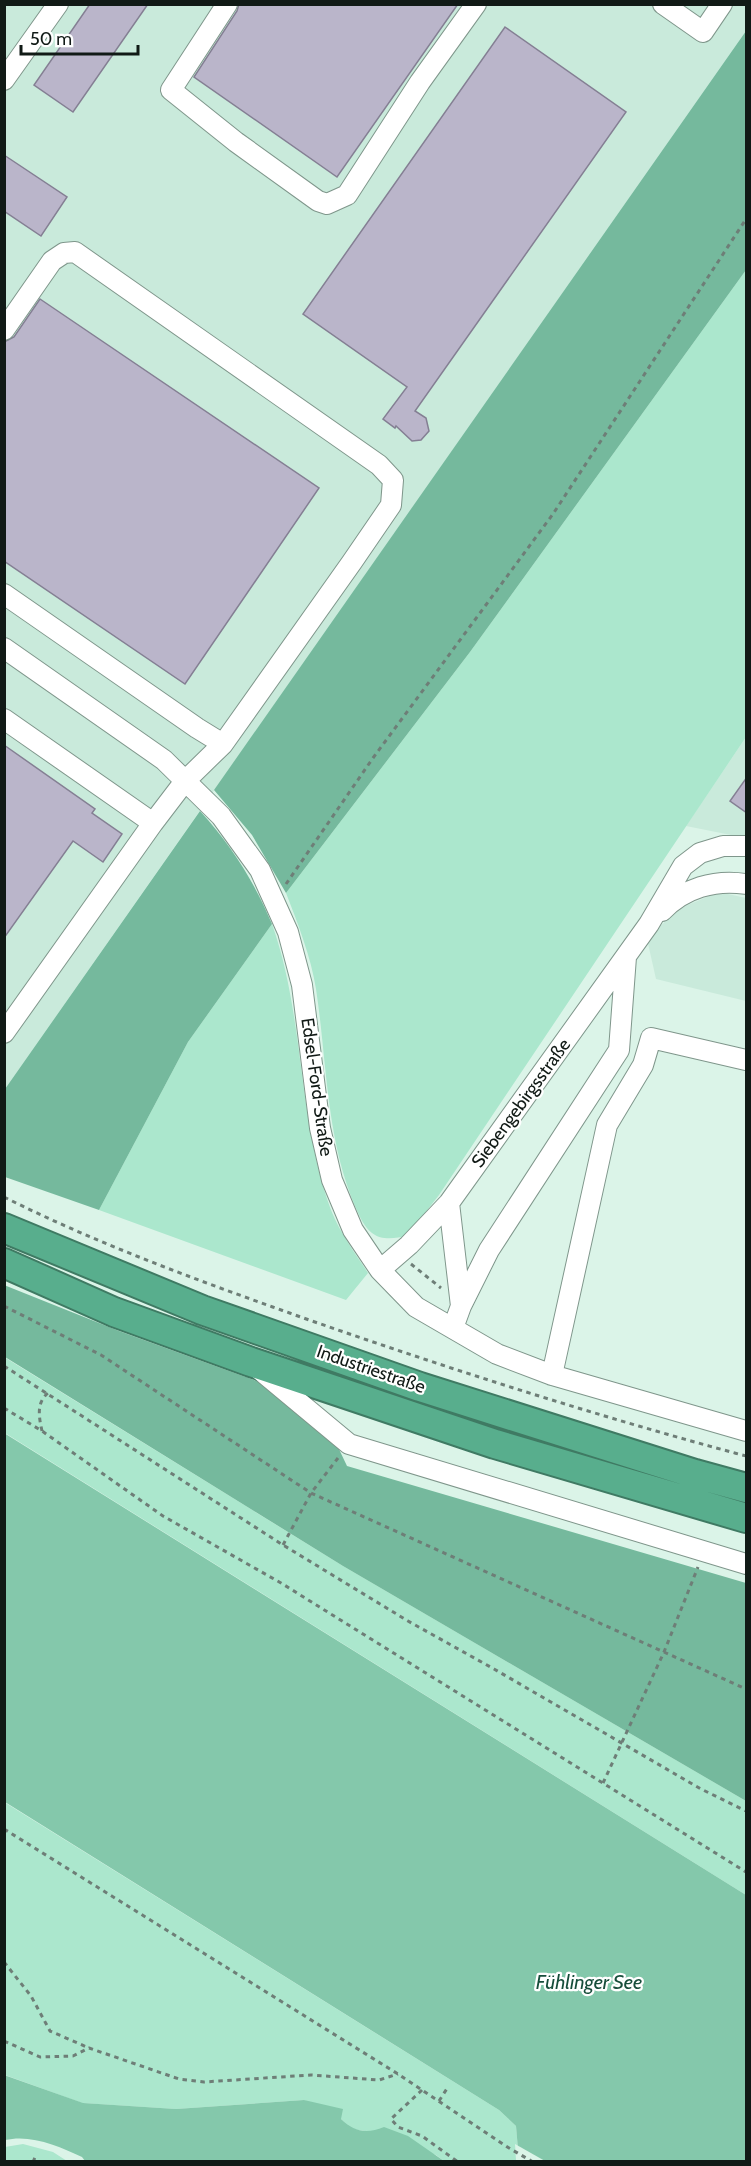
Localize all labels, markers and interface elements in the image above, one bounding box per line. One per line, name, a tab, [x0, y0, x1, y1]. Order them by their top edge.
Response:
scale bar	[21, 18, 138, 56]
text: 50 m	[30, 28, 72, 50]
street label: Edsel-Ford-Straße	[296, 1016, 338, 1158]
street label: Siebengebirgsstraße	[467, 1034, 575, 1172]
street label: Industriestraße	[314, 1340, 428, 1398]
water label: Fühlinger See	[536, 1970, 642, 1994]

